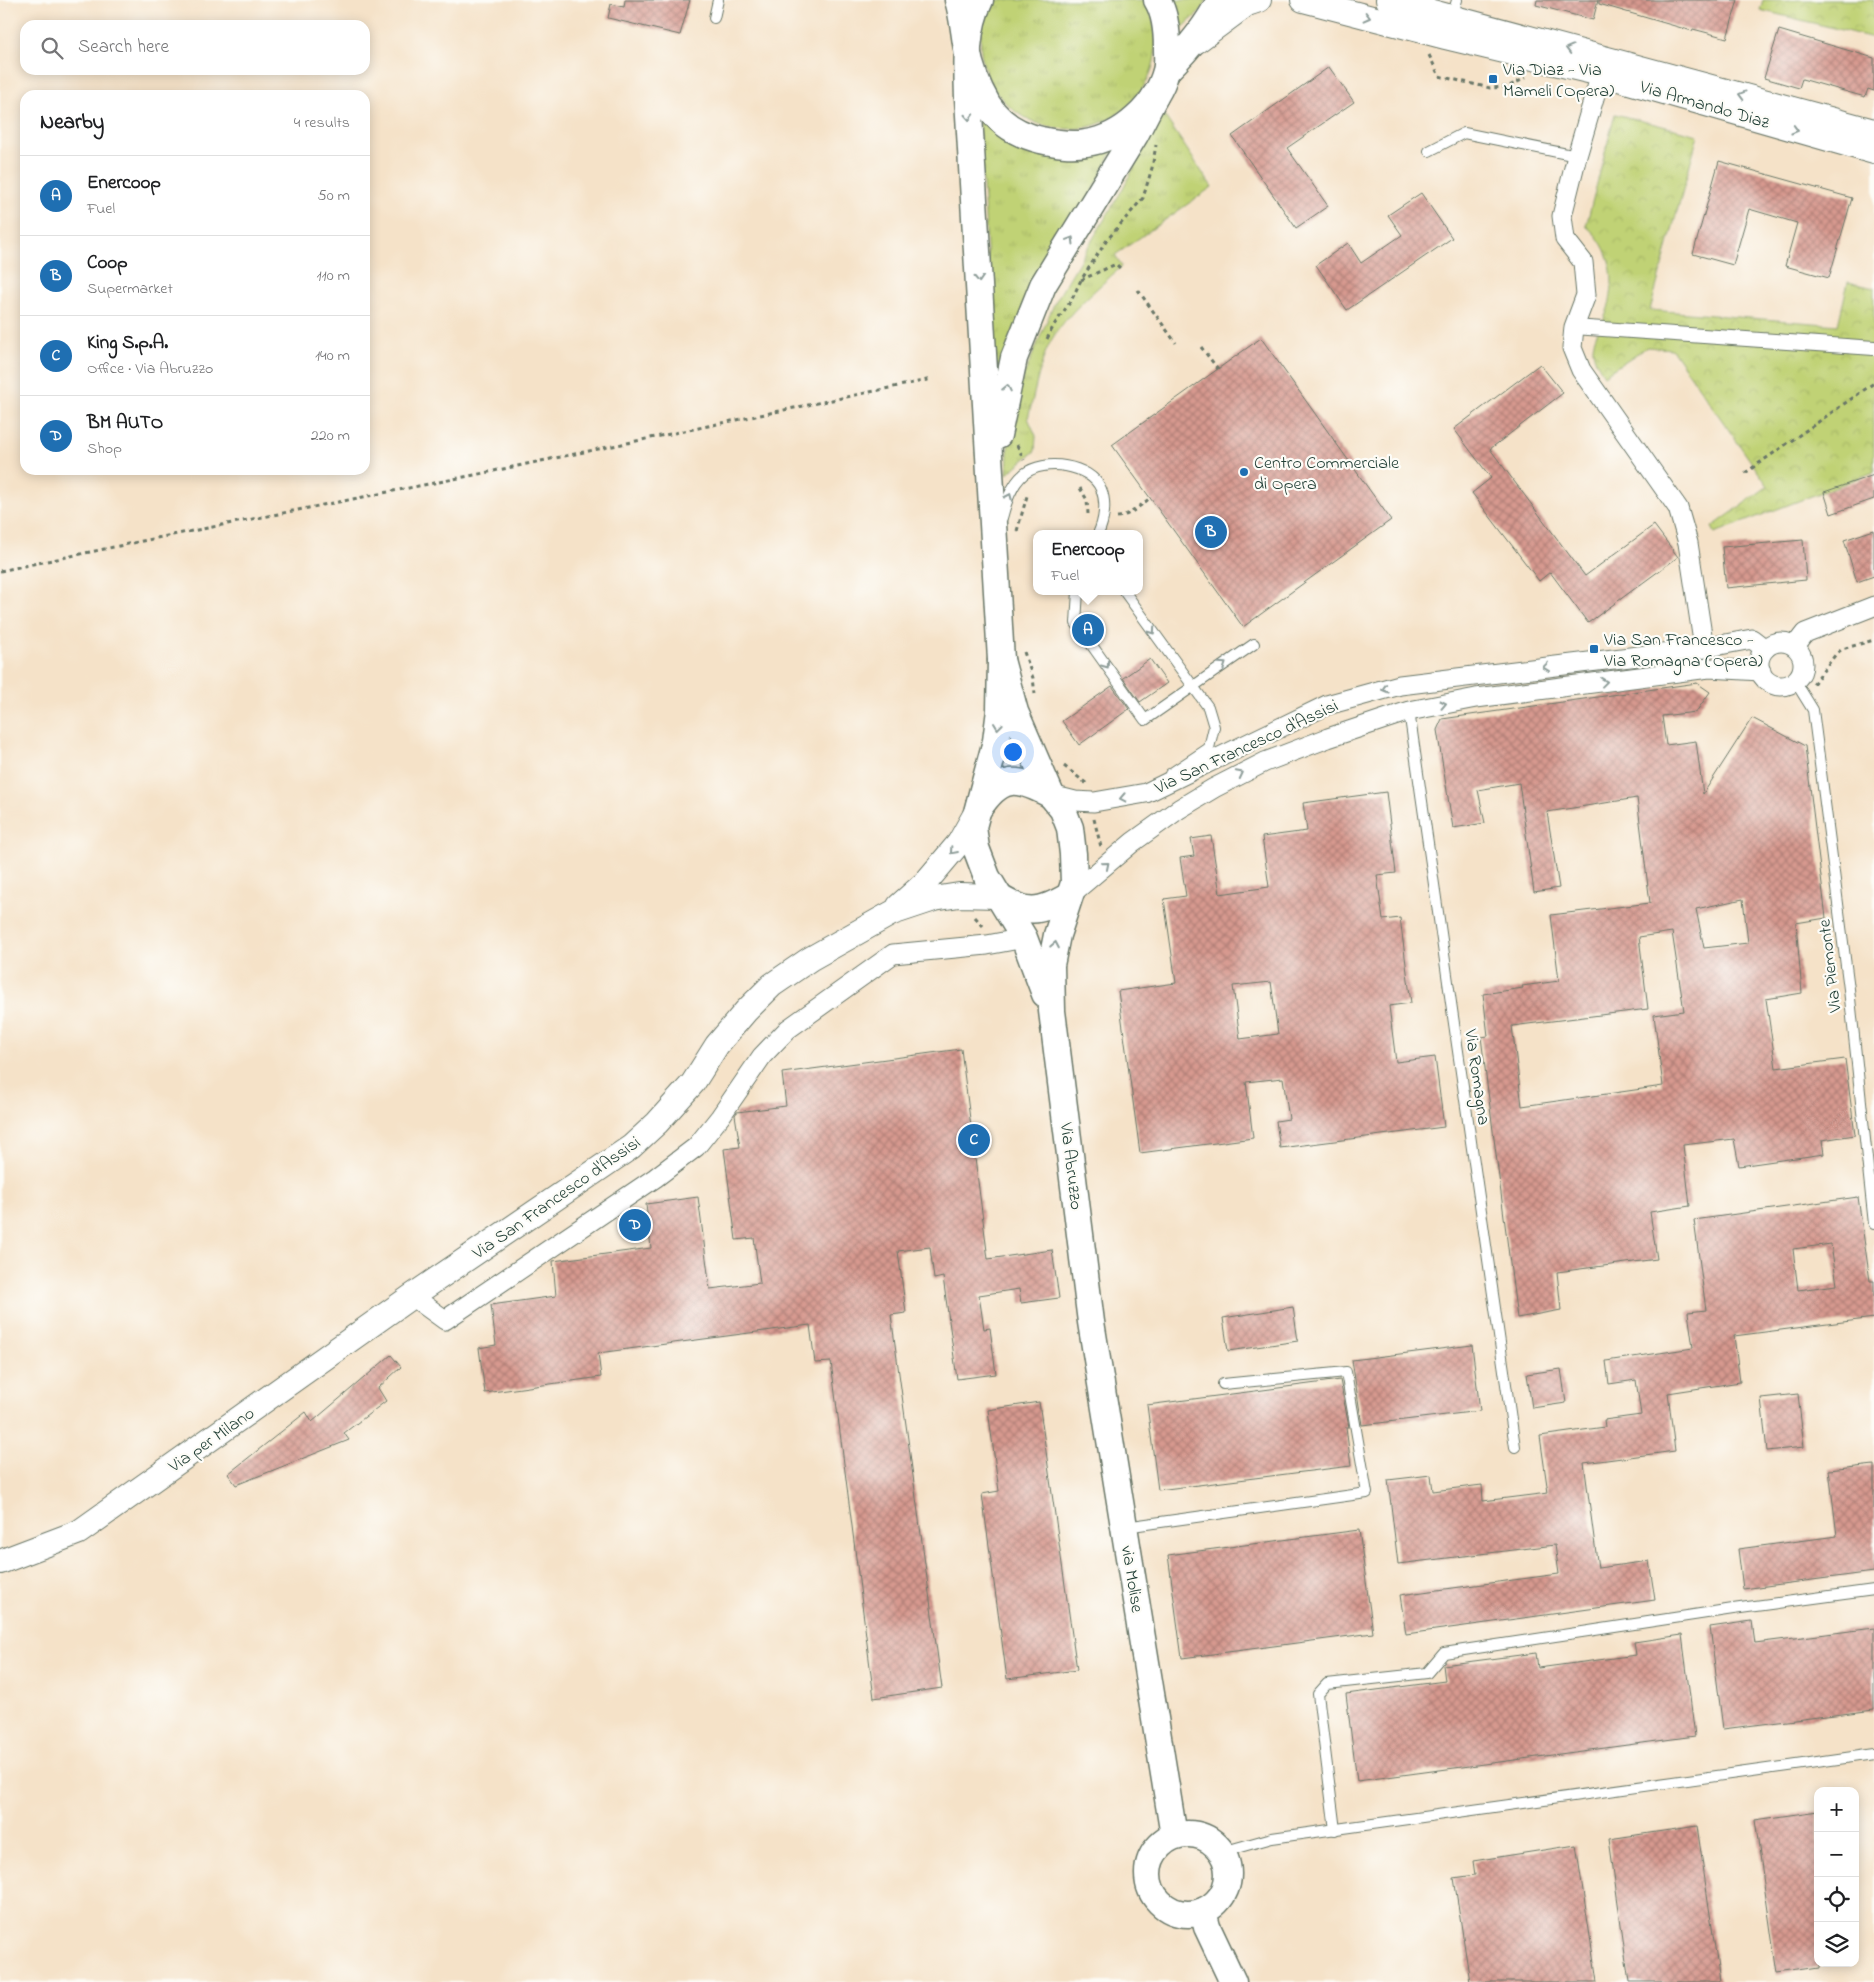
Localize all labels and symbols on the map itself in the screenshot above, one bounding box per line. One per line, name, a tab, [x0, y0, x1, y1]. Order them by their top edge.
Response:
one-way arrow	[1363, 11, 1372, 22]
one-way arrow	[1564, 44, 1573, 55]
place label: Via Diaz - Via Mameli (Opera)	[1502, 58, 1614, 105]
marker: Via Diaz - Via Mameli (Opera)	[1487, 73, 1499, 85]
street label: Via Armando Diaz	[1636, 75, 1773, 137]
one-way arrow	[1739, 91, 1747, 101]
one-way arrow	[964, 113, 975, 121]
one-way arrow	[1791, 124, 1799, 134]
one-way arrow	[1064, 236, 1074, 245]
one-way arrow	[973, 275, 984, 283]
one-way arrow	[1002, 384, 1012, 393]
place label: Centro Commerciale di Opera	[1254, 451, 1400, 498]
marker: Centro Commerciale di Opera	[1238, 466, 1250, 478]
one-way arrow	[1003, 493, 1014, 502]
pin: B	[1195, 513, 1227, 551]
pin: A	[1072, 611, 1104, 649]
one-way arrow	[1146, 625, 1155, 635]
place label: Via San Francesco - Via Romagna (Opera)	[1603, 628, 1763, 676]
marker: Via San Francesco - Via Romagna (Opera)	[1588, 643, 1600, 655]
one-way arrow	[1100, 659, 1109, 669]
one-way arrow	[1217, 662, 1227, 671]
one-way arrow	[1542, 662, 1551, 672]
one-way arrow	[1600, 677, 1608, 687]
one-way arrow	[1381, 683, 1390, 694]
street label: Via San Francesco d'Assisi	[1150, 694, 1343, 802]
one-way arrow	[1439, 700, 1448, 710]
one-way arrow	[993, 723, 1004, 731]
your location	[1000, 739, 1026, 765]
one-way arrow	[1235, 770, 1244, 780]
one-way arrow	[1119, 792, 1128, 803]
one-way arrow	[949, 845, 958, 854]
one-way arrow	[1100, 862, 1109, 870]
street label: Via Piemonte	[1812, 917, 1850, 1015]
one-way arrow	[1049, 941, 1059, 950]
street label: Via Romagna	[1455, 1027, 1496, 1127]
street label: Via Abruzzo	[1052, 1120, 1088, 1211]
pin: C	[958, 1121, 990, 1159]
street label: Via San Francesco d'Assisi	[467, 1131, 647, 1267]
pin: D	[619, 1206, 651, 1244]
street label: Via per Milano	[163, 1401, 261, 1481]
street label: via Molise	[1113, 1544, 1149, 1616]

